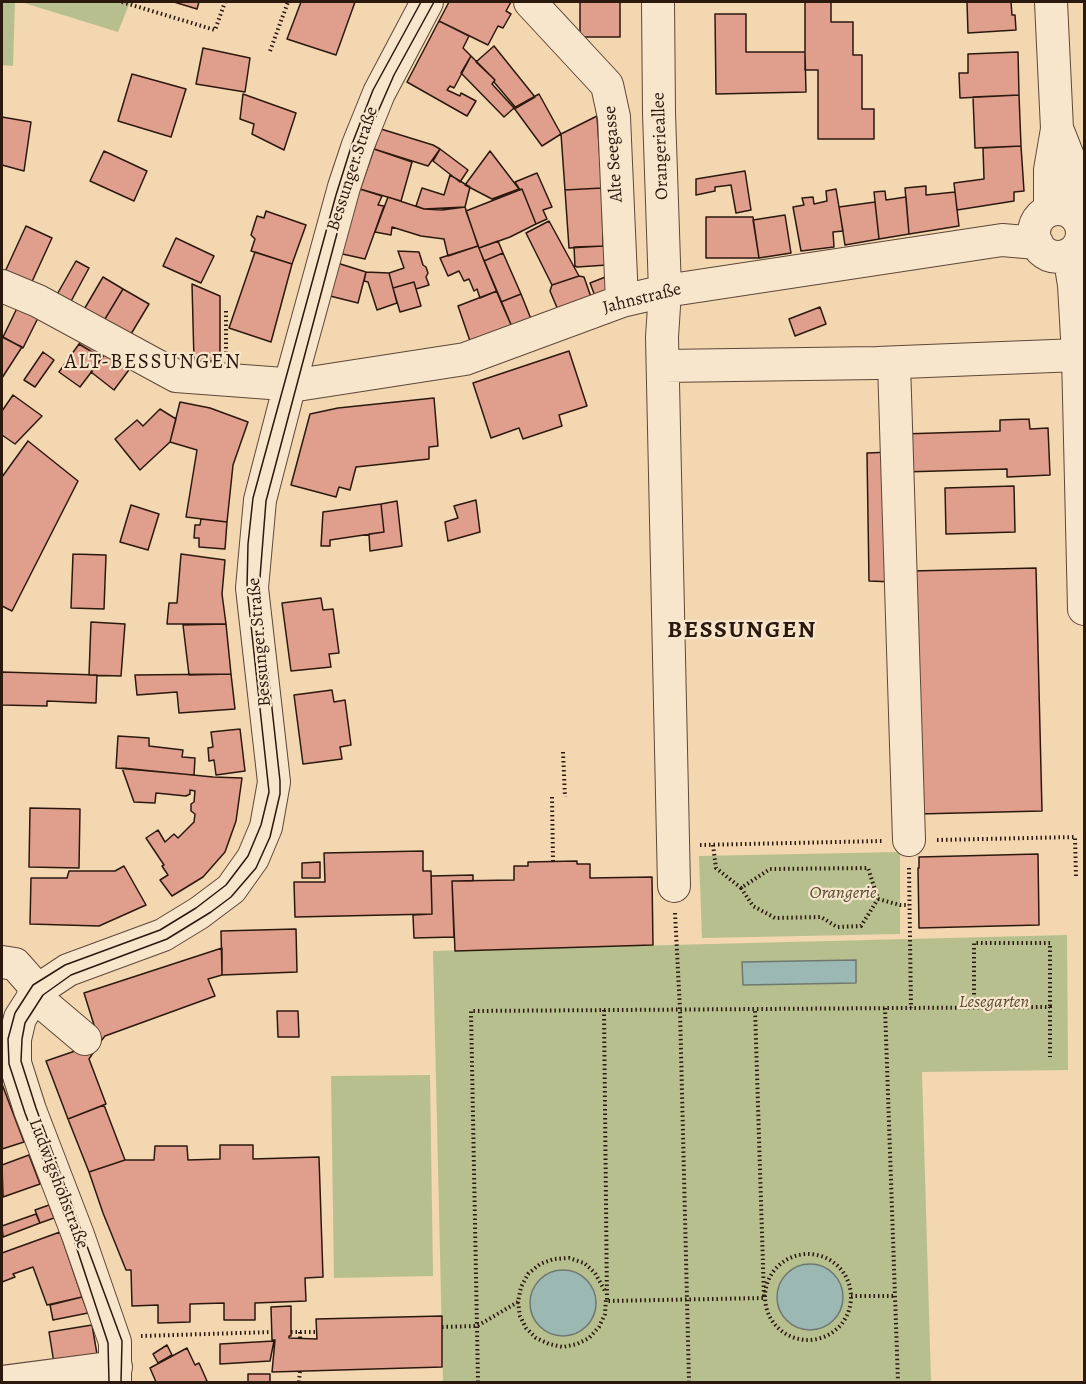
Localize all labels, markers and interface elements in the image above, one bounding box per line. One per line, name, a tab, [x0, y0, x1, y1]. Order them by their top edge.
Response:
street label: Orangerieallee	[648, 92, 674, 200]
street label: Bessunger Straße	[323, 104, 383, 234]
street label: Alte Seegasse	[600, 105, 628, 203]
street label: Jahnstraße	[600, 279, 684, 319]
district label: ALT-BESSUNGEN	[64, 350, 242, 376]
street label: Bessunger Straße	[244, 577, 276, 707]
district label: BESSUNGEN	[667, 617, 817, 645]
park label: Orangerie	[809, 883, 877, 905]
park label: Lesegarten	[959, 992, 1029, 1014]
street label: Ludwigshöhstraße	[23, 1116, 93, 1252]

